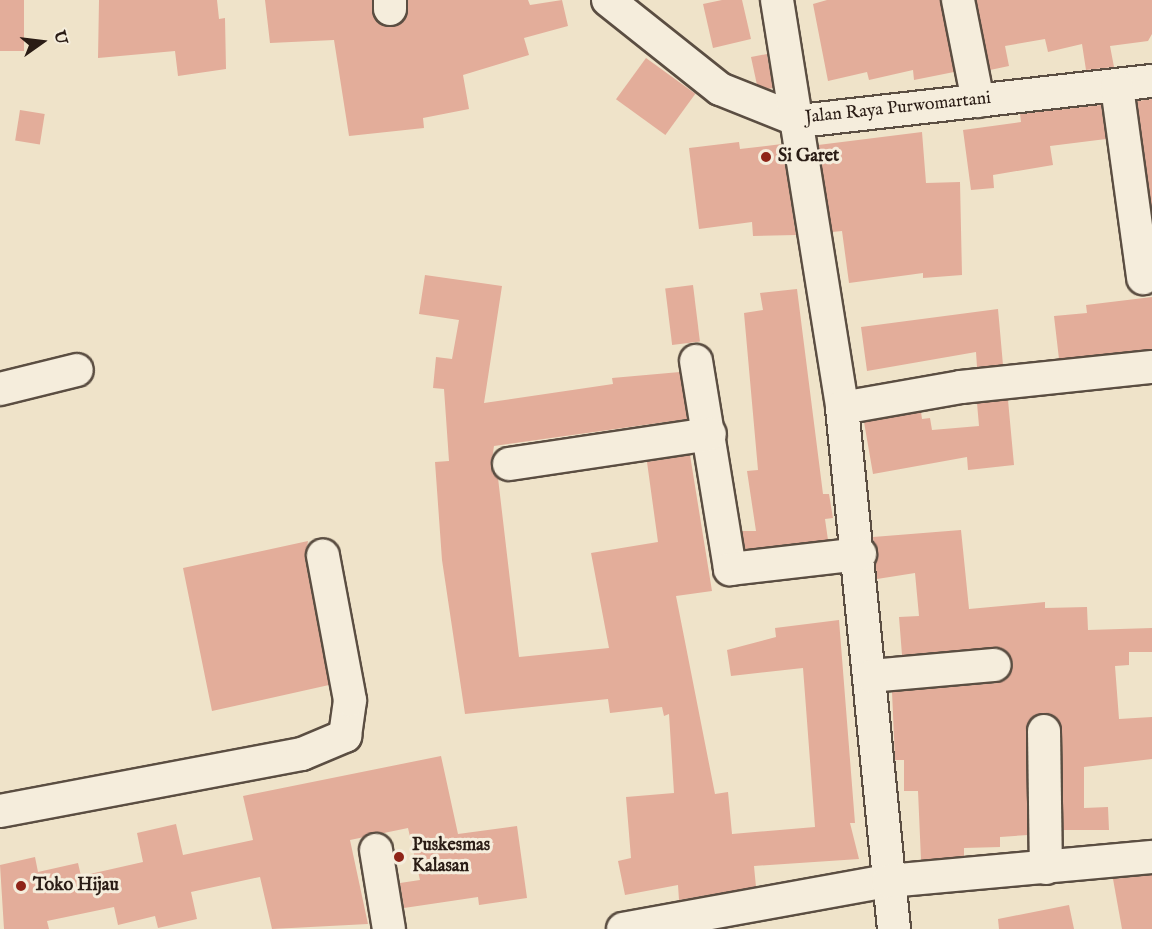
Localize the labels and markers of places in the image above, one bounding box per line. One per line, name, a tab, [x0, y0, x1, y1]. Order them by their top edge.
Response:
place label: Si Garet	[778, 146, 839, 168]
marker: Si Garet	[759, 150, 773, 164]
place label: Puskesmas Kalasan	[412, 836, 490, 878]
marker: Puskesmas Kalasan	[390, 848, 408, 866]
place label: Toko Hijau	[33, 875, 119, 897]
marker: Toko Hijau	[14, 879, 28, 893]

